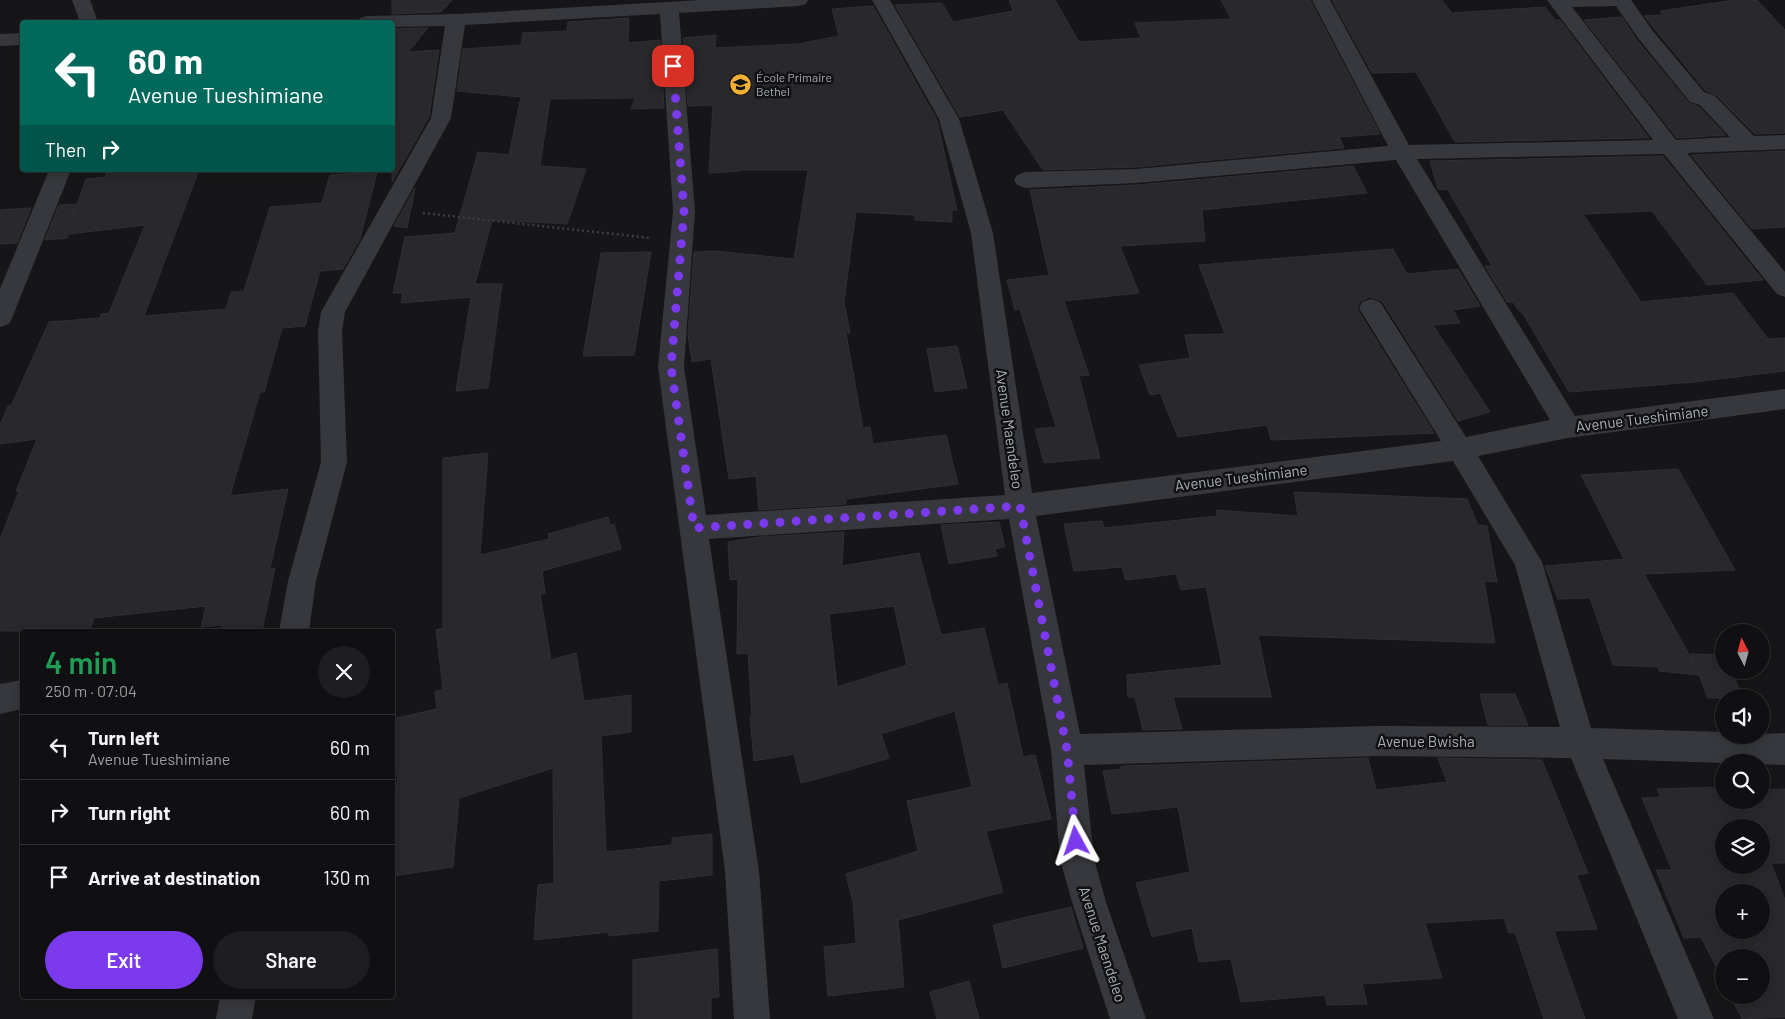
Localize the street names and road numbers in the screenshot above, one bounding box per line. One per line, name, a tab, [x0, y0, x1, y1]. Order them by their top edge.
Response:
street label: Avenue Maendeleo	[993, 368, 1027, 490]
street label: Avenue Tueshimiane	[1575, 401, 1709, 435]
street label: Avenue Tueshimiane	[1174, 460, 1308, 494]
street label: Avenue Bwisha	[1377, 732, 1475, 750]
street label: Avenue Maendeleo	[1076, 884, 1130, 1004]

